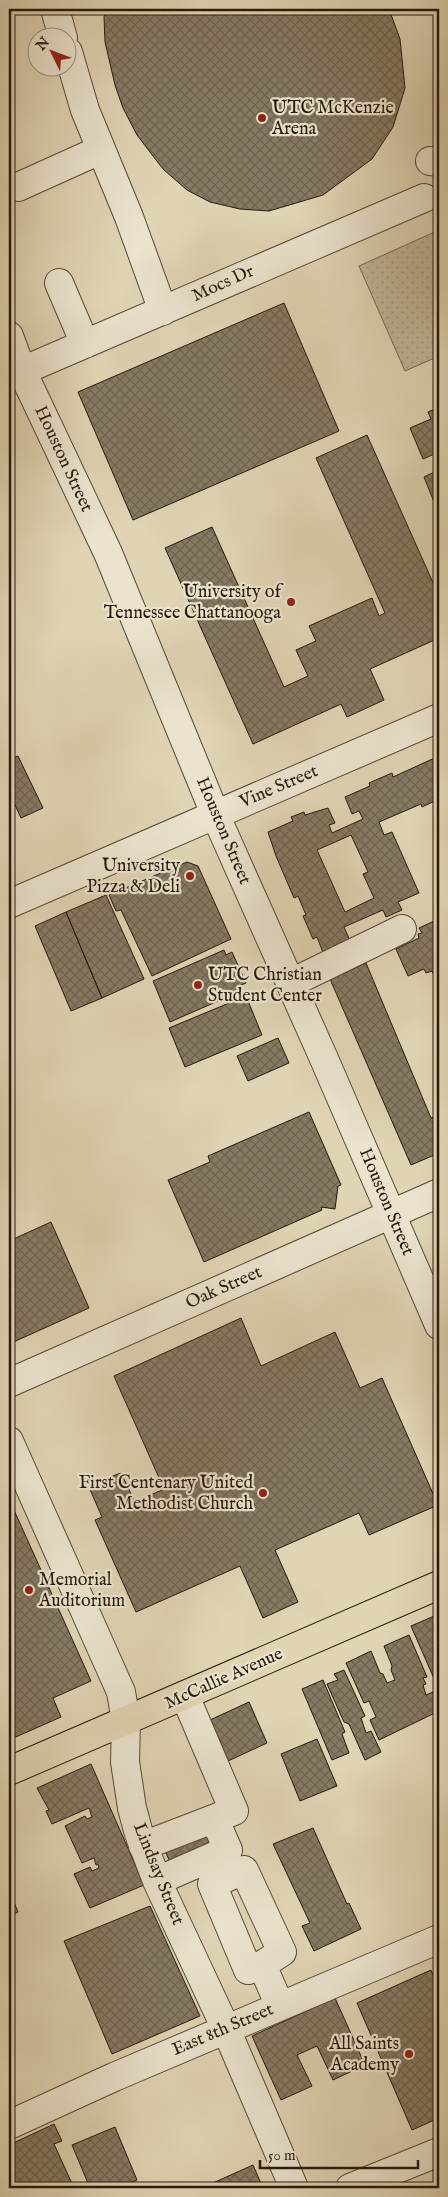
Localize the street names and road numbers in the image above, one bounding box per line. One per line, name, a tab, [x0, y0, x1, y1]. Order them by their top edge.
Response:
street label: Mocs Dr	[188, 260, 258, 308]
street label: Houston Street	[28, 402, 98, 516]
street label: Vine Street	[235, 760, 322, 814]
street label: Houston Street	[190, 774, 256, 888]
street label: Houston Street	[353, 1145, 419, 1259]
street label: Oak Street	[182, 1261, 266, 1315]
street label: McCallie Avenue	[161, 1643, 287, 1715]
street label: Lindsay Street	[127, 1820, 189, 1928]
street label: East 8th Street	[169, 1998, 277, 2062]

